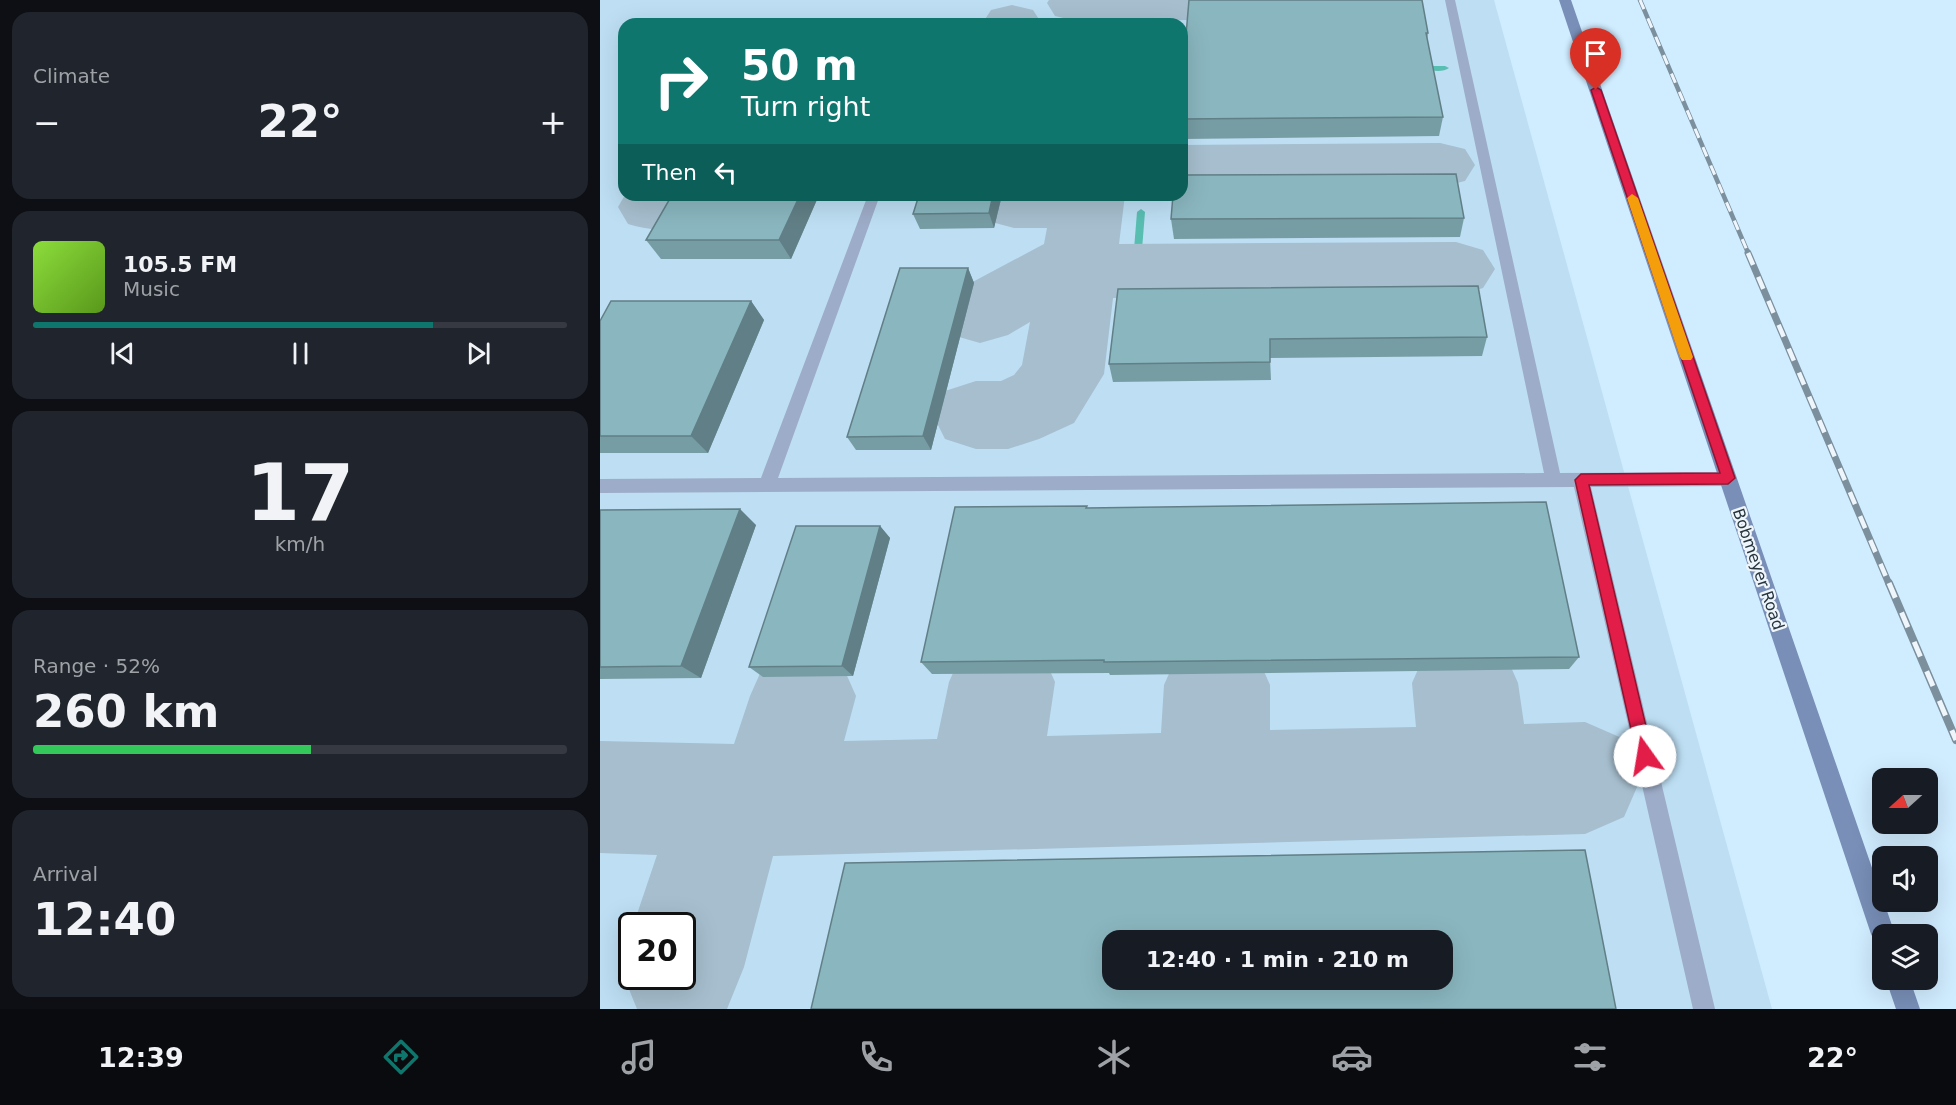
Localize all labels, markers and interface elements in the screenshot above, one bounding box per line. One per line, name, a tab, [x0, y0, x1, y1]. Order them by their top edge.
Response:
pin	[1570, 28, 1621, 90]
icon: arrive	[1579, 37, 1612, 70]
text: 50 m	[741, 41, 858, 90]
icon: right	[642, 42, 720, 120]
text: Climate	[33, 64, 110, 88]
text: Turn right	[741, 91, 870, 122]
text: 22°	[257, 95, 343, 148]
text: −	[33, 103, 61, 142]
text: +	[539, 103, 567, 142]
icon: left	[709, 156, 742, 189]
text: Then	[642, 160, 697, 185]
text: 105.5 FM	[123, 252, 237, 277]
text: Music	[123, 277, 180, 301]
icon: previous	[106, 337, 139, 370]
icon: pause	[284, 337, 317, 370]
icon: next	[462, 337, 495, 370]
text: 17	[246, 448, 354, 538]
street label: Bobmeyer Road	[1729, 506, 1788, 633]
text: km/h	[275, 532, 325, 556]
text: Range · 52%	[33, 654, 160, 678]
text: 260 km	[33, 685, 219, 738]
position arrow	[1613, 724, 1677, 788]
north arrow	[1872, 768, 1938, 834]
map controls	[1872, 768, 1938, 990]
button: sound	[1872, 846, 1938, 912]
text: Arrival	[33, 862, 98, 886]
text: 12:40	[33, 893, 176, 946]
speed limit sign: 20	[618, 912, 696, 990]
button: layers	[1872, 924, 1938, 990]
text: 12:40 · 1 min · 210 m	[1146, 947, 1409, 972]
icon: directions	[380, 1036, 422, 1078]
icon: music	[618, 1036, 660, 1078]
icon: phone	[855, 1036, 897, 1078]
icon: climate	[1093, 1036, 1135, 1078]
icon: car	[1331, 1036, 1373, 1078]
icon: filters	[1569, 1036, 1611, 1078]
text: 12:39	[98, 1042, 184, 1073]
text: 22°	[1807, 1042, 1858, 1073]

